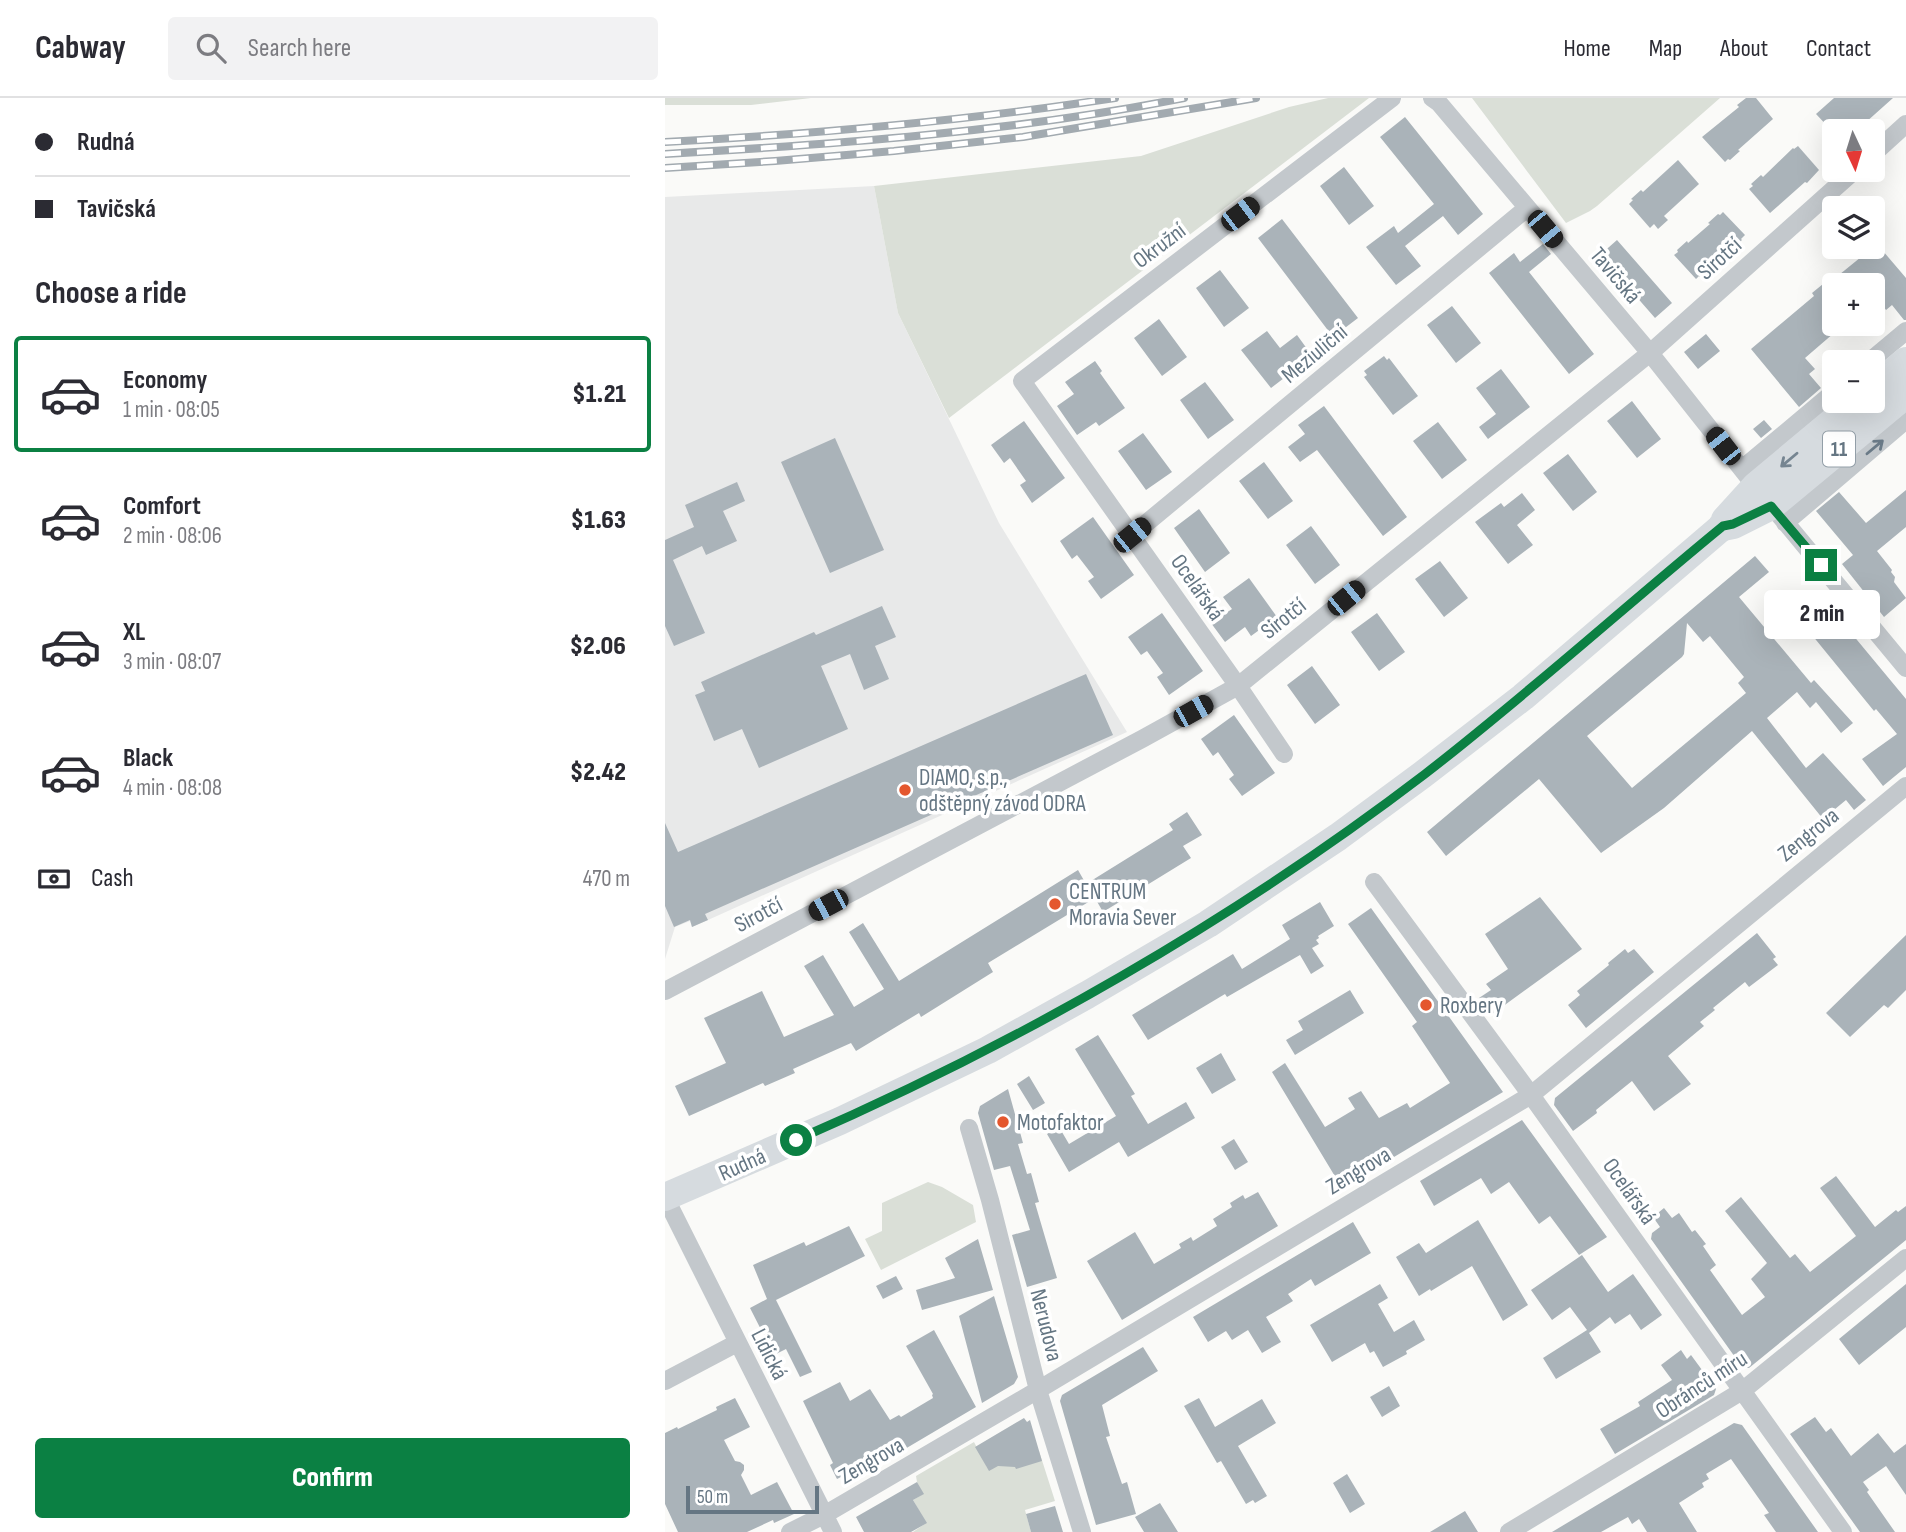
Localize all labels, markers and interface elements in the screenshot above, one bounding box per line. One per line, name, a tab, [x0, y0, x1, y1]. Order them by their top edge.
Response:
search box	[168, 17, 658, 80]
text: Cabway	[35, 28, 126, 68]
icon: search	[192, 29, 230, 67]
text: Search here	[248, 33, 351, 64]
text: Home	[1563, 34, 1611, 63]
text: Map	[1649, 34, 1682, 63]
text: About	[1720, 34, 1768, 63]
text: Contact	[1806, 34, 1871, 63]
north arrow	[1822, 119, 1885, 182]
map controls	[1822, 119, 1885, 413]
text: Rudná	[77, 127, 135, 158]
car	[1217, 193, 1264, 235]
text: Tavičská	[77, 194, 156, 225]
button: layers	[1822, 196, 1885, 259]
car	[1524, 206, 1567, 252]
street label: Okružní	[1128, 217, 1192, 275]
street label: Sirotčí	[1692, 231, 1748, 286]
street label: Tavičská	[1584, 242, 1647, 309]
button: +	[1822, 273, 1885, 336]
text: Choose a ride	[35, 274, 187, 313]
street label: Meziuliční	[1276, 318, 1354, 389]
button: −	[1822, 350, 1885, 413]
icon: car	[39, 363, 102, 426]
text: Economy	[123, 365, 207, 396]
text: $1.21	[572, 379, 626, 410]
text: 1 min · 08:05	[123, 396, 220, 424]
car	[1702, 423, 1745, 469]
road number: 11	[1823, 432, 1855, 466]
one-way arrow	[1865, 439, 1883, 455]
one-way arrow	[1780, 451, 1798, 467]
icon: car	[39, 489, 102, 552]
text: Comfort	[123, 491, 201, 522]
text: $1.63	[571, 505, 626, 536]
car	[1110, 514, 1155, 556]
text: 2 min · 08:06	[123, 522, 222, 550]
street label: Ocelářská	[1164, 549, 1230, 626]
route end	[1805, 549, 1837, 581]
car	[1324, 577, 1369, 619]
callout: 2 min	[1763, 589, 1879, 638]
street label: Sirotčí	[1255, 592, 1313, 645]
text: 2 min	[1800, 600, 1844, 628]
icon: car	[39, 615, 102, 678]
text: XL	[123, 617, 145, 648]
text: $2.06	[570, 631, 626, 662]
text: 3 min · 08:07	[123, 648, 221, 676]
car	[1170, 692, 1217, 730]
icon: car	[39, 741, 102, 804]
text: Black	[123, 743, 173, 774]
text: $2.42	[570, 757, 626, 788]
place label: DIAMO, s.p., odštěpný závod ODRA	[919, 764, 1086, 818]
text: 4 min · 08:08	[123, 774, 222, 802]
marker: DIAMO, s.p., odštěpný závod ODRA	[897, 782, 913, 798]
street label: Zengrova	[1772, 802, 1845, 868]
icon: cash	[35, 860, 73, 898]
text: Cash	[91, 863, 134, 894]
text: 470 m	[583, 865, 630, 893]
place label: CENTRUM Moravia Sever	[1069, 878, 1177, 932]
car	[805, 886, 852, 924]
street label: Sirotčí	[730, 890, 788, 939]
marker: CENTRUM Moravia Sever	[1047, 896, 1063, 912]
place label: Roxbery	[1440, 992, 1503, 1020]
marker: Roxbery	[1418, 997, 1434, 1013]
place label: Motofaktor	[1017, 1109, 1104, 1137]
marker: Motofaktor	[995, 1114, 1011, 1130]
route start	[780, 1124, 812, 1156]
street label: Zengrova	[1321, 1141, 1396, 1201]
street label: Rudná	[715, 1142, 770, 1188]
street label: Ocelářská	[1596, 1153, 1662, 1230]
street label: Nerudova	[1024, 1286, 1069, 1364]
street label: Lidická	[744, 1324, 794, 1385]
street label: Obránců míru	[1650, 1345, 1753, 1425]
street label: Zengrova	[834, 1431, 909, 1491]
button: Confirm	[35, 1438, 630, 1518]
scale bar	[686, 1483, 819, 1515]
text: 50 m	[697, 1486, 728, 1509]

